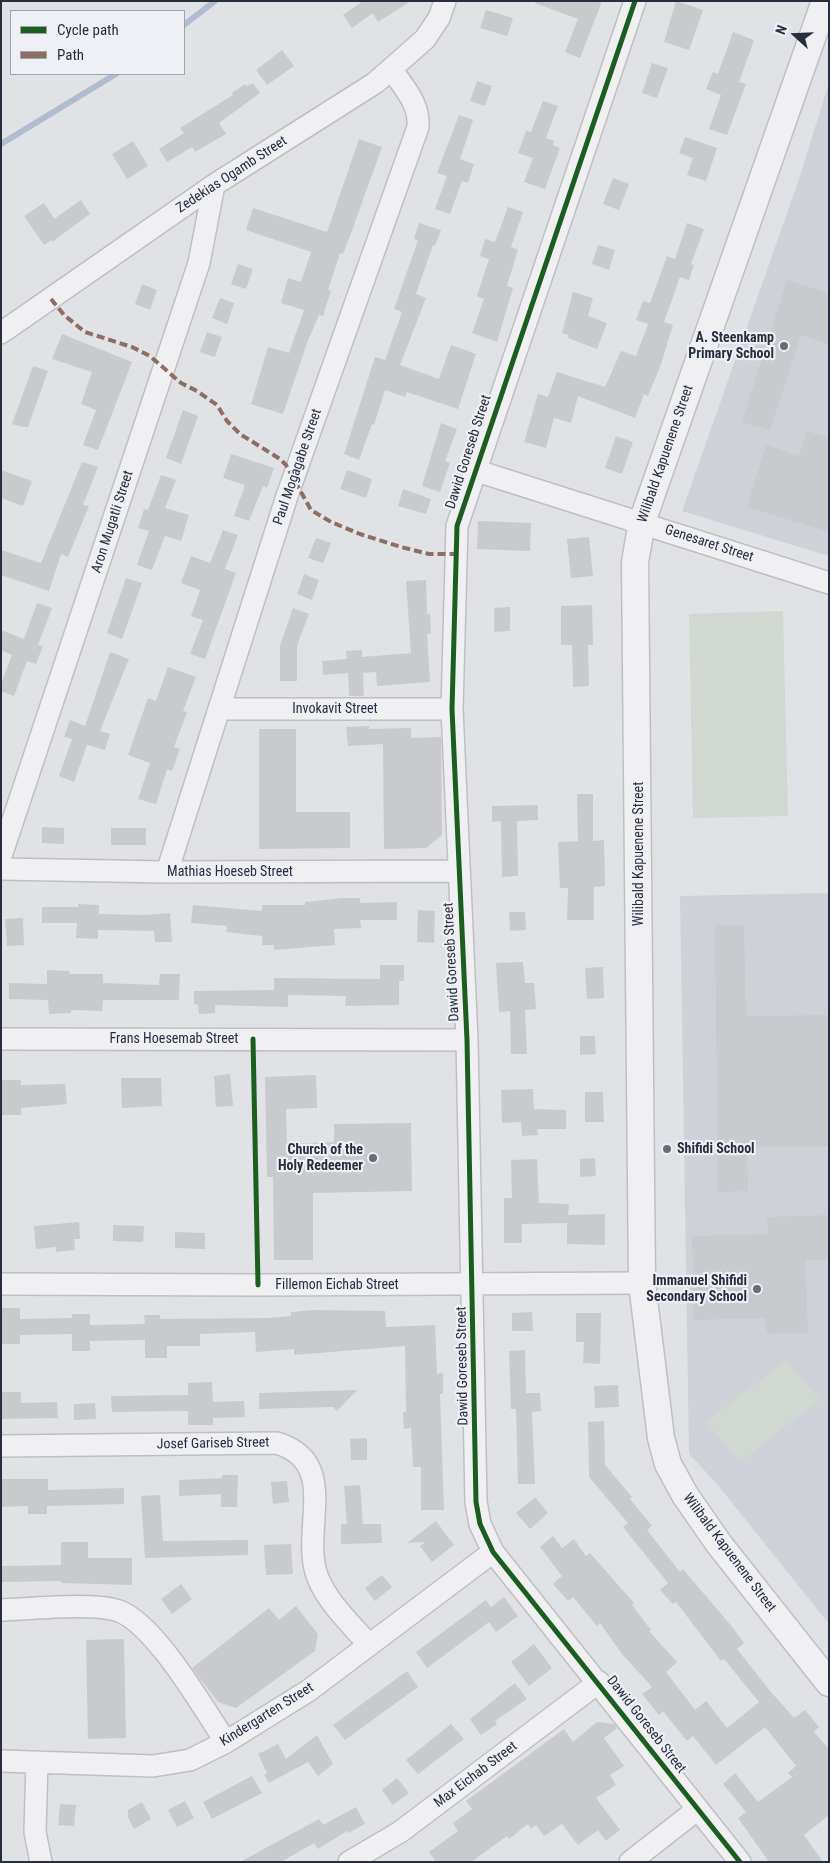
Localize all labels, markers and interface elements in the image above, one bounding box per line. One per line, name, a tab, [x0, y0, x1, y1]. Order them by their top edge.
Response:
legend	[10, 10, 185, 75]
north arrow	[770, 10, 820, 60]
text: Cycle path	[57, 21, 119, 39]
text: N	[772, 23, 790, 37]
text: Path	[57, 46, 84, 64]
street label: Zedekias Ogamb Street	[174, 133, 290, 217]
place label: A. Steenkamp Primary School	[688, 330, 774, 362]
marker: A. Steenkamp Primary School	[778, 340, 790, 352]
street label: Wilibald Kapuenene Street	[635, 383, 697, 525]
street label: Dawid Goreseb Street	[443, 393, 495, 511]
street label: Paul Mogagabe Street	[270, 407, 326, 527]
street label: Aron Mugatli Street	[89, 469, 137, 575]
street label: Genesaret Street	[663, 522, 755, 566]
street label: Invokavit Street	[292, 701, 378, 717]
street label: Wilibald Kapuenene Street	[631, 782, 647, 926]
street label: Mathias Hoeseb Street	[167, 864, 293, 880]
street label: Dawid Goreseb Street	[440, 902, 464, 1022]
street label: Frans Hoesemab Street	[109, 1031, 239, 1047]
place label: Shifidi School	[677, 1141, 755, 1157]
place label: Church of the Holy Redeemer	[278, 1142, 363, 1174]
marker: Shifidi School	[661, 1143, 673, 1155]
marker: Church of the Holy Redeemer	[367, 1152, 379, 1164]
place label: Immanuel Shifidi Secondary School	[646, 1273, 747, 1305]
street label: Fillemon Eichab Street	[275, 1277, 399, 1293]
marker: Immanuel Shifidi Secondary School	[751, 1283, 763, 1295]
street label: Dawid Goreseb Street	[454, 1306, 472, 1426]
street label: Josef Gariseb Street	[157, 1435, 269, 1453]
street label: Wilibald Kapuenene Street	[679, 1490, 779, 1616]
street label: Dawid Goreseb Street	[603, 1673, 689, 1777]
street label: Kindergarten Street	[217, 1680, 317, 1750]
street label: Max Eichab Street	[431, 1738, 521, 1812]

